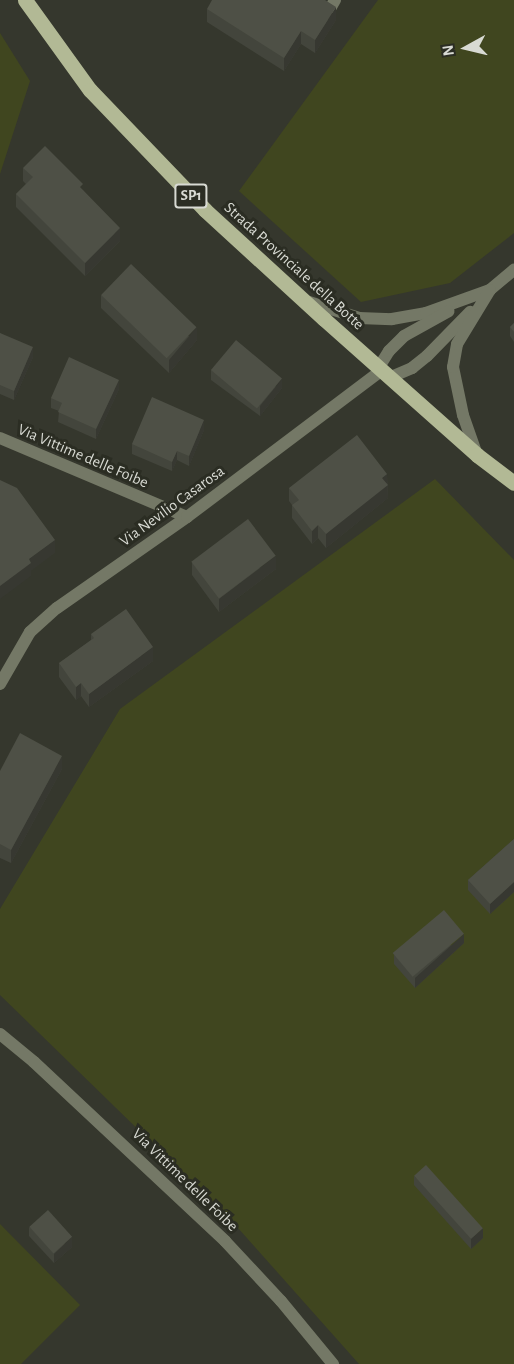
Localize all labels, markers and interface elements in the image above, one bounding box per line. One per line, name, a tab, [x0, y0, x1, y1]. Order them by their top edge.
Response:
north arrow	[436, 18, 496, 78]
text: N	[439, 44, 457, 57]
road number: SP1	[173, 184, 209, 208]
street label: Strada Provinciale della Botte	[220, 198, 368, 334]
street label: Via Vittime delle Foibe	[15, 420, 151, 492]
street label: Via Nevilio Casarosa	[116, 461, 228, 551]
street label: Via Vittime delle Foibe	[128, 1124, 242, 1236]

